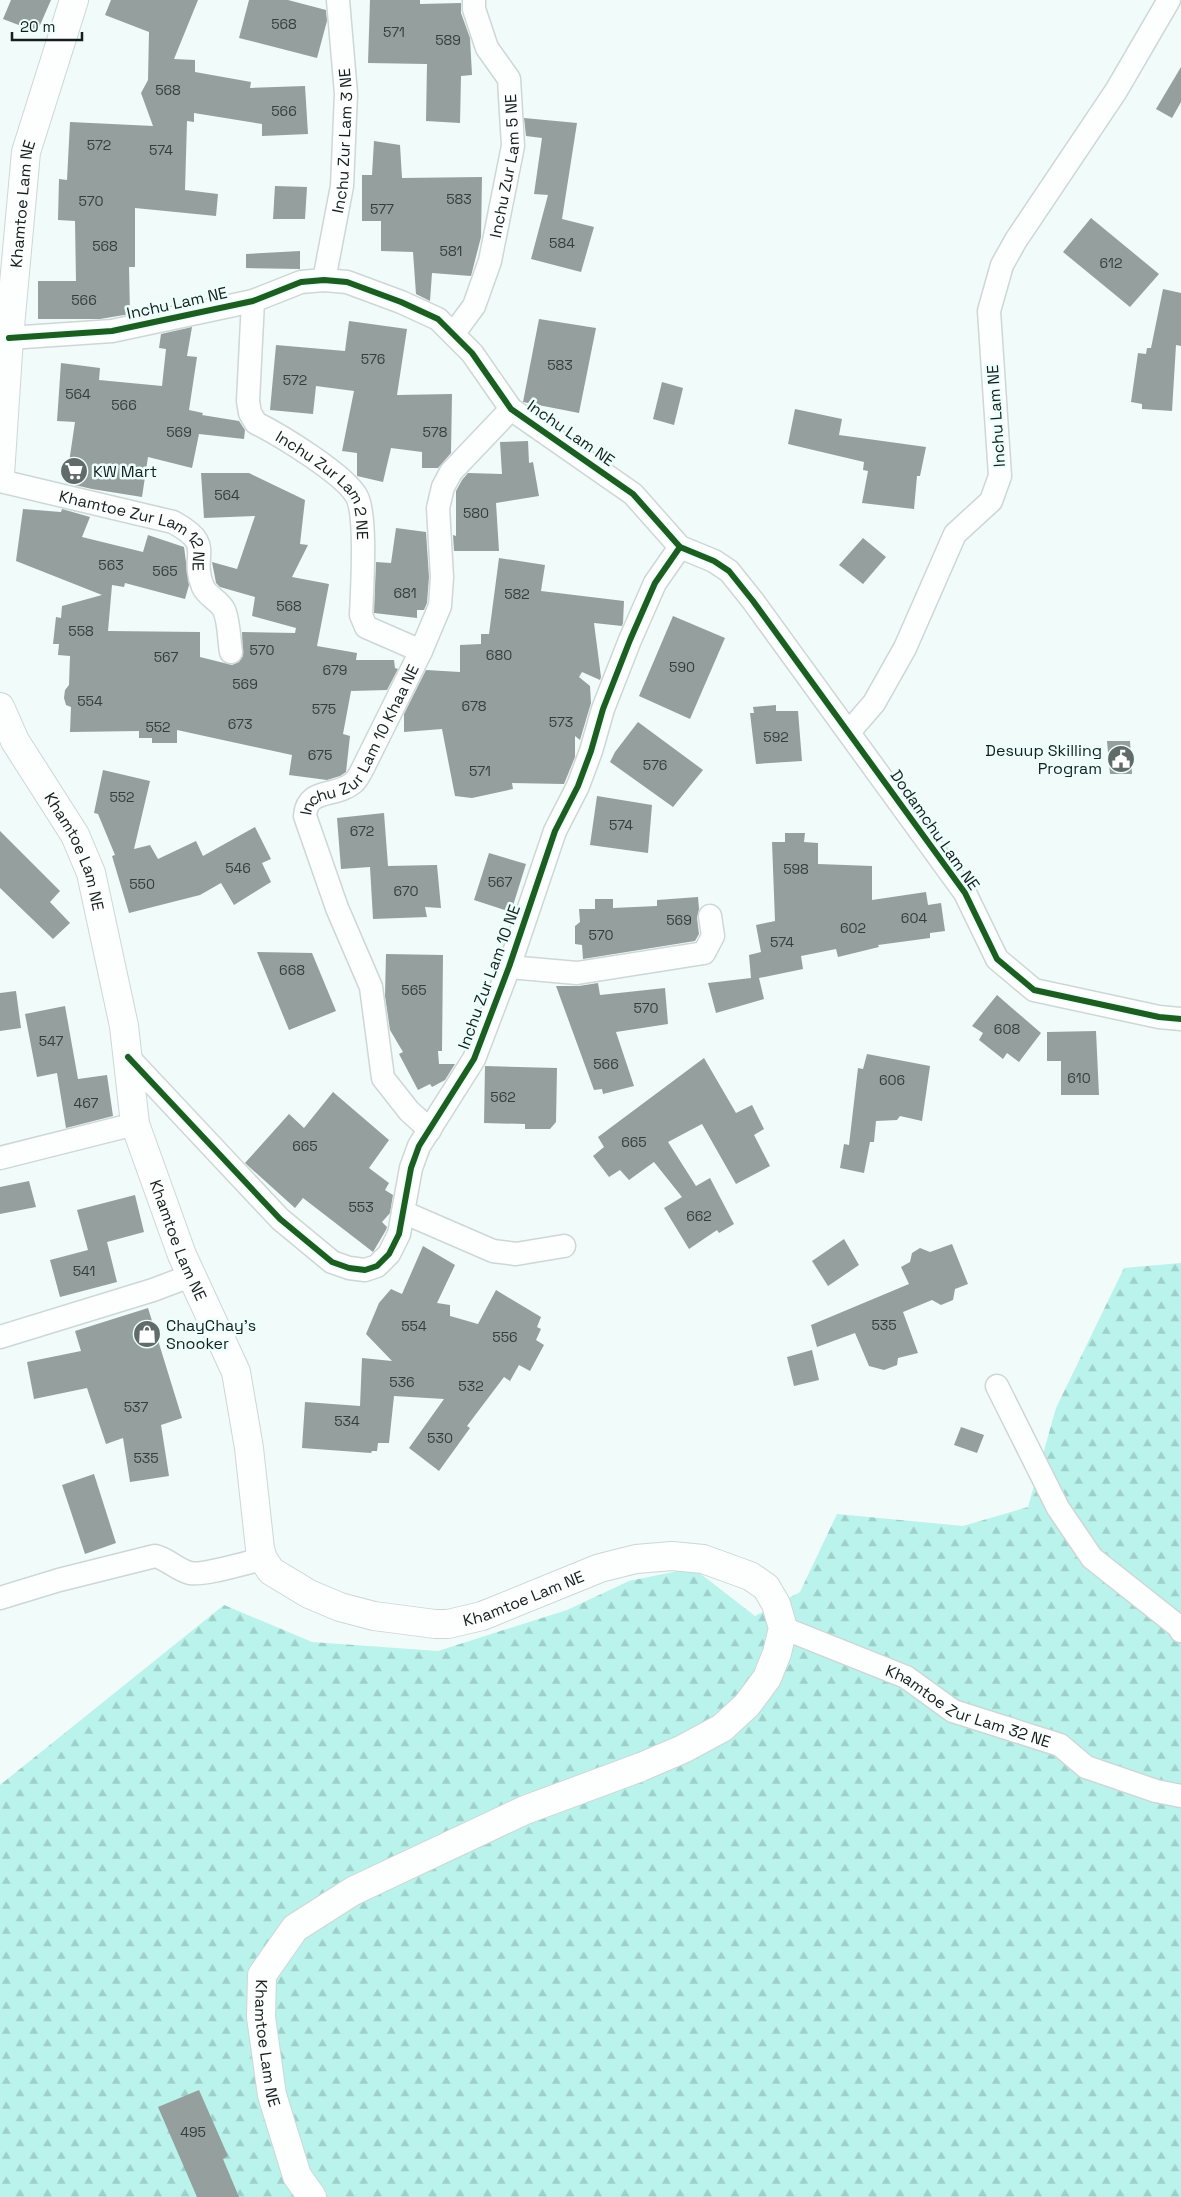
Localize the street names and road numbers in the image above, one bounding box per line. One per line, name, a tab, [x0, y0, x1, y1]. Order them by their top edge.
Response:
street label: Inchu Zur Lam 3 NE	[327, 67, 357, 215]
street label: Inchu Zur Lam 5 NE	[484, 93, 523, 240]
street label: Khamtoe Lam NE	[5, 137, 40, 269]
street label: Inchu Lam NE	[125, 282, 229, 324]
street label: Inchu Lam NE	[982, 364, 1010, 468]
street label: Inchu Lam NE	[523, 395, 619, 471]
street label: Inchu Zur Lam 2 NE	[272, 426, 374, 540]
street label: Khamtoe Zur Lam 12 NE	[57, 485, 210, 571]
street label: Inchu Zur Lam 10 Khaa NE	[295, 660, 423, 816]
street label: Dodamchu Lam NE	[886, 766, 984, 894]
street label: Khamtoe Lam NE	[40, 788, 109, 913]
street label: Inchu Zur Lam 10 NE	[453, 902, 525, 1052]
street label: Khamtoe Lam NE	[145, 1177, 212, 1304]
street label: Khamtoe Lam NE	[461, 1565, 587, 1631]
street label: Khamtoe Zur Lam 32 NE	[883, 1660, 1053, 1752]
street label: Khamtoe Lam NE	[250, 1979, 286, 2110]

